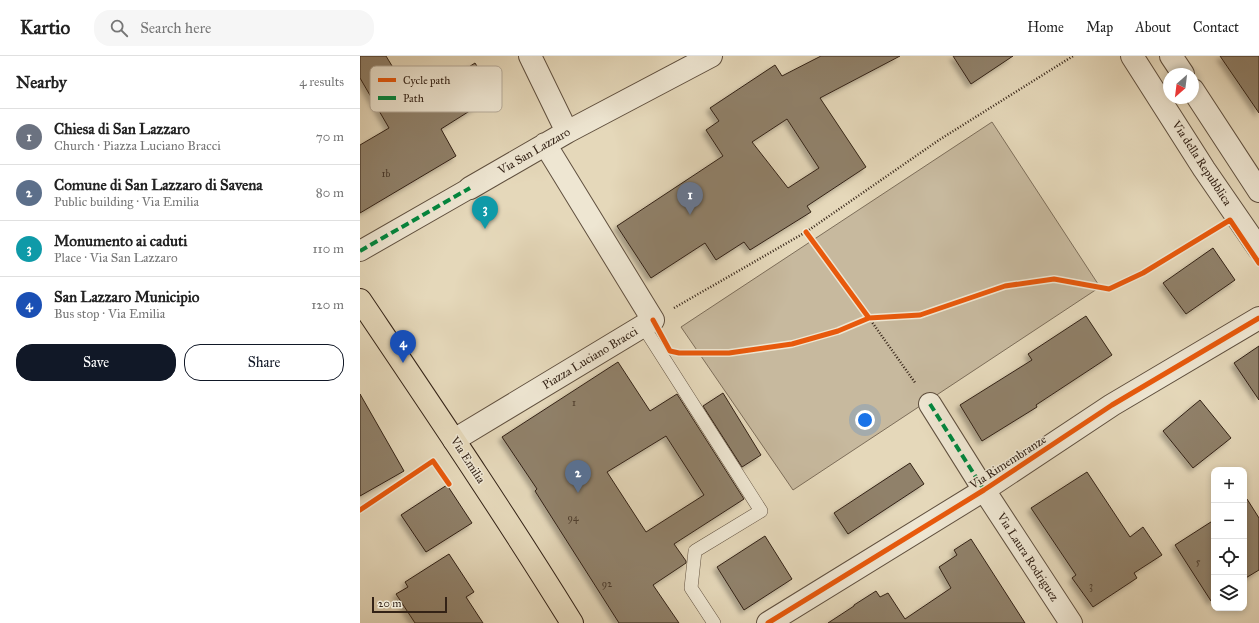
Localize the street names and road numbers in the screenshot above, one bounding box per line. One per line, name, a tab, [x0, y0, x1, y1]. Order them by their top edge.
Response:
street label: Via della Repubblica	[1169, 117, 1235, 209]
street label: Via San Lazzaro	[495, 125, 573, 178]
street label: Piazza Luciano Bracci	[540, 324, 641, 392]
street label: Via Rimembranze	[966, 432, 1049, 493]
street label: Via Emilia	[447, 433, 489, 487]
street label: Via Laura Rodriguez	[993, 509, 1062, 605]

